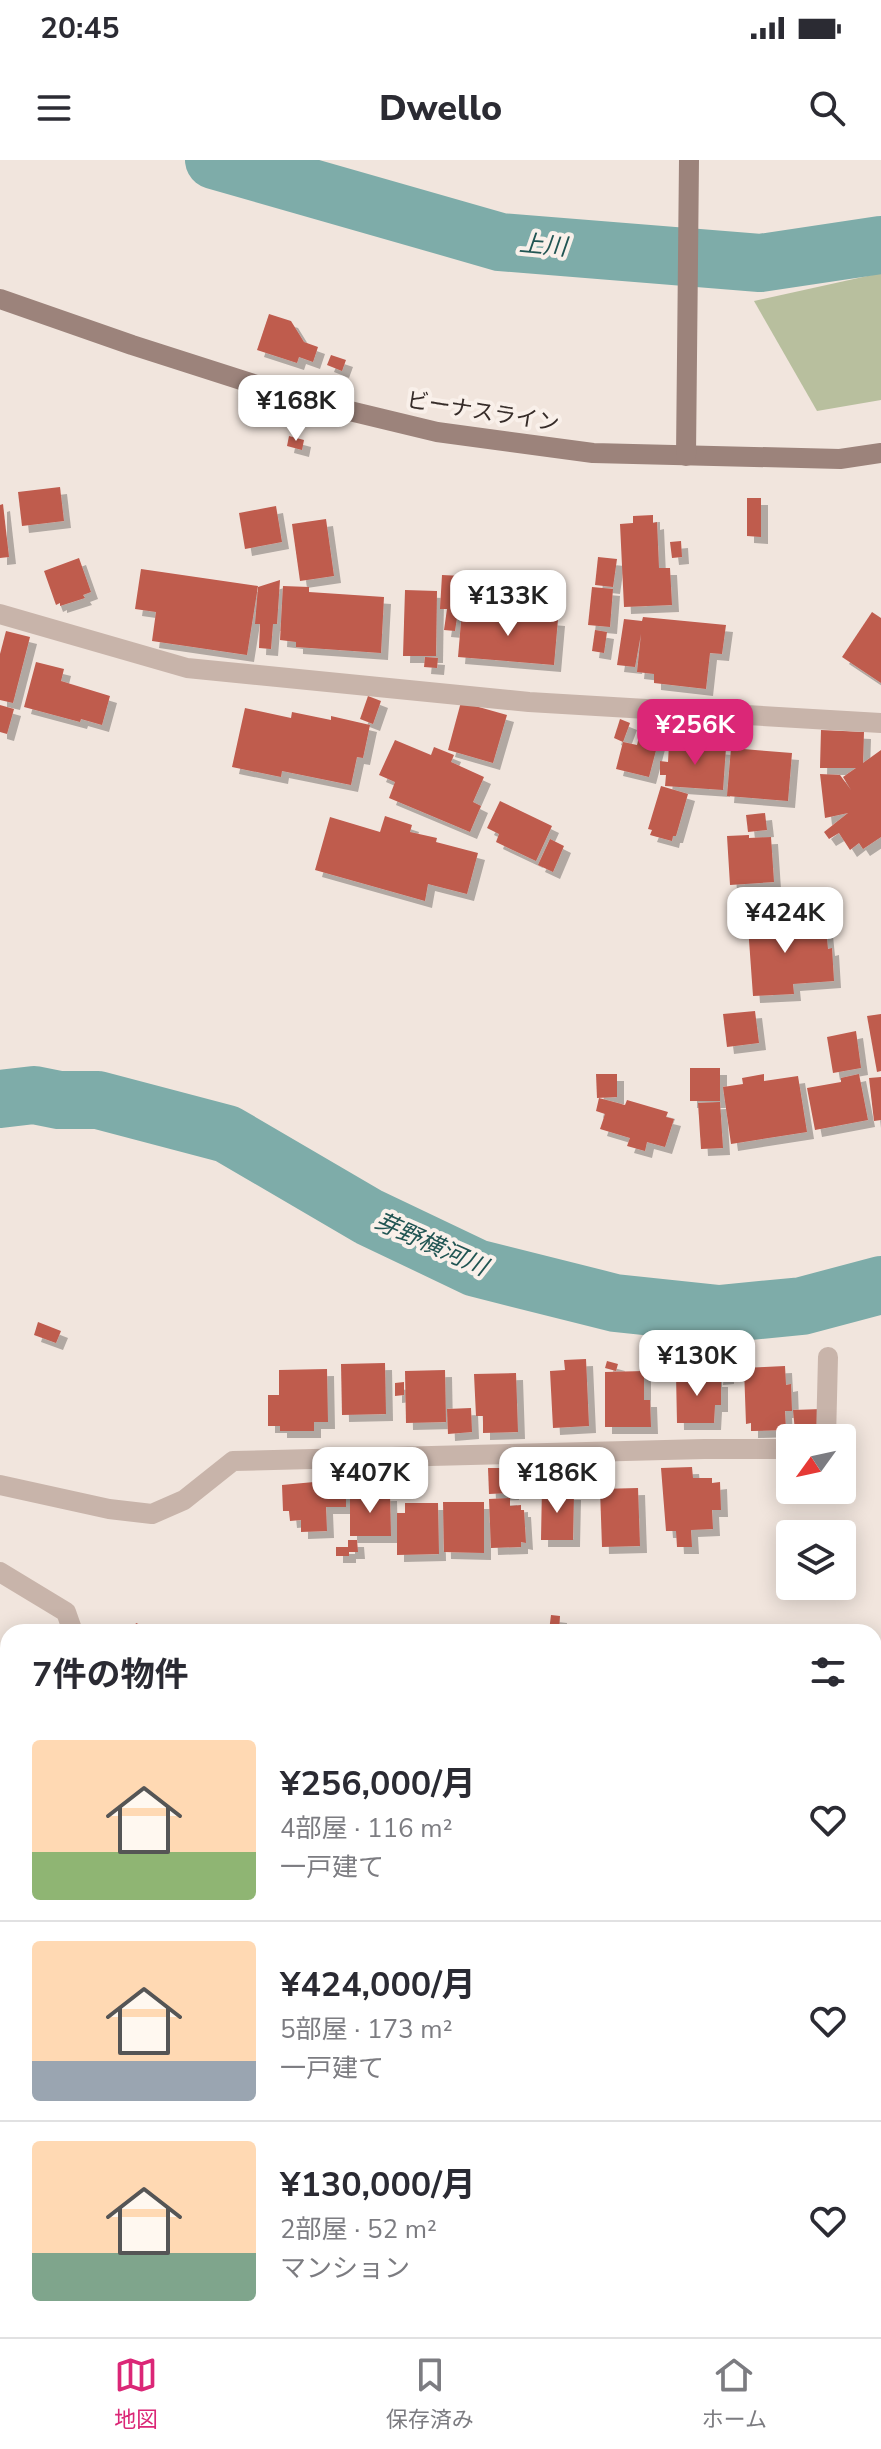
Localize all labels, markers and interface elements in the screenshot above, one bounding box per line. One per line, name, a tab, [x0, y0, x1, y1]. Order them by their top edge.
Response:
text: 20:45	[40, 8, 119, 49]
text: Dwello	[379, 84, 502, 133]
icon: menu	[32, 86, 76, 130]
icon: search	[805, 86, 849, 130]
water label: 上川	[518, 227, 571, 263]
pin: ¥168K	[240, 375, 352, 443]
text: ¥168K	[256, 383, 336, 418]
street label: ビーナスライン	[405, 385, 561, 439]
pin: ¥133K	[452, 570, 564, 638]
text: ¥133K	[468, 578, 548, 613]
pin: ¥256K	[639, 699, 751, 767]
text: ¥256K	[655, 707, 735, 742]
pin: ¥424K	[729, 887, 841, 955]
text: ¥424K	[745, 895, 825, 930]
water label: 芽野横河川	[370, 1205, 495, 1284]
pin: ¥130K	[641, 1330, 753, 1398]
text: ¥130K	[657, 1338, 737, 1373]
north arrow	[776, 1424, 856, 1504]
map controls	[776, 1424, 856, 1600]
pin: ¥407K	[314, 1447, 426, 1515]
pin: ¥186K	[501, 1447, 613, 1515]
text: ¥407K	[330, 1455, 410, 1490]
text: ¥186K	[517, 1455, 597, 1490]
button: layers	[776, 1520, 856, 1600]
icon: filters	[806, 1650, 850, 1694]
text: 7件の物件	[32, 1652, 188, 1698]
text: ¥256,000/月	[280, 1761, 476, 1807]
icon: home	[96, 1772, 192, 1868]
icon: heart	[806, 1798, 850, 1842]
text: 4部屋 · 116 m²	[280, 1811, 453, 1846]
text: 一戸建て	[280, 1850, 384, 1885]
text: ¥424,000/月	[280, 1962, 476, 2008]
icon: home	[96, 1973, 192, 2069]
icon: heart	[806, 1999, 850, 2043]
text: 5部屋 · 173 m²	[280, 2012, 453, 2047]
text: 一戸建て	[280, 2051, 384, 2086]
text: ¥130,000/月	[280, 2162, 476, 2208]
icon: home	[96, 2173, 192, 2269]
icon: heart	[806, 2199, 850, 2243]
text: 2部屋 · 52 m²	[280, 2212, 437, 2247]
text: マンション	[280, 2251, 410, 2286]
tab: 地図	[114, 2353, 158, 2435]
tab: 保存済み	[386, 2353, 474, 2435]
tab: ホーム	[702, 2353, 767, 2435]

